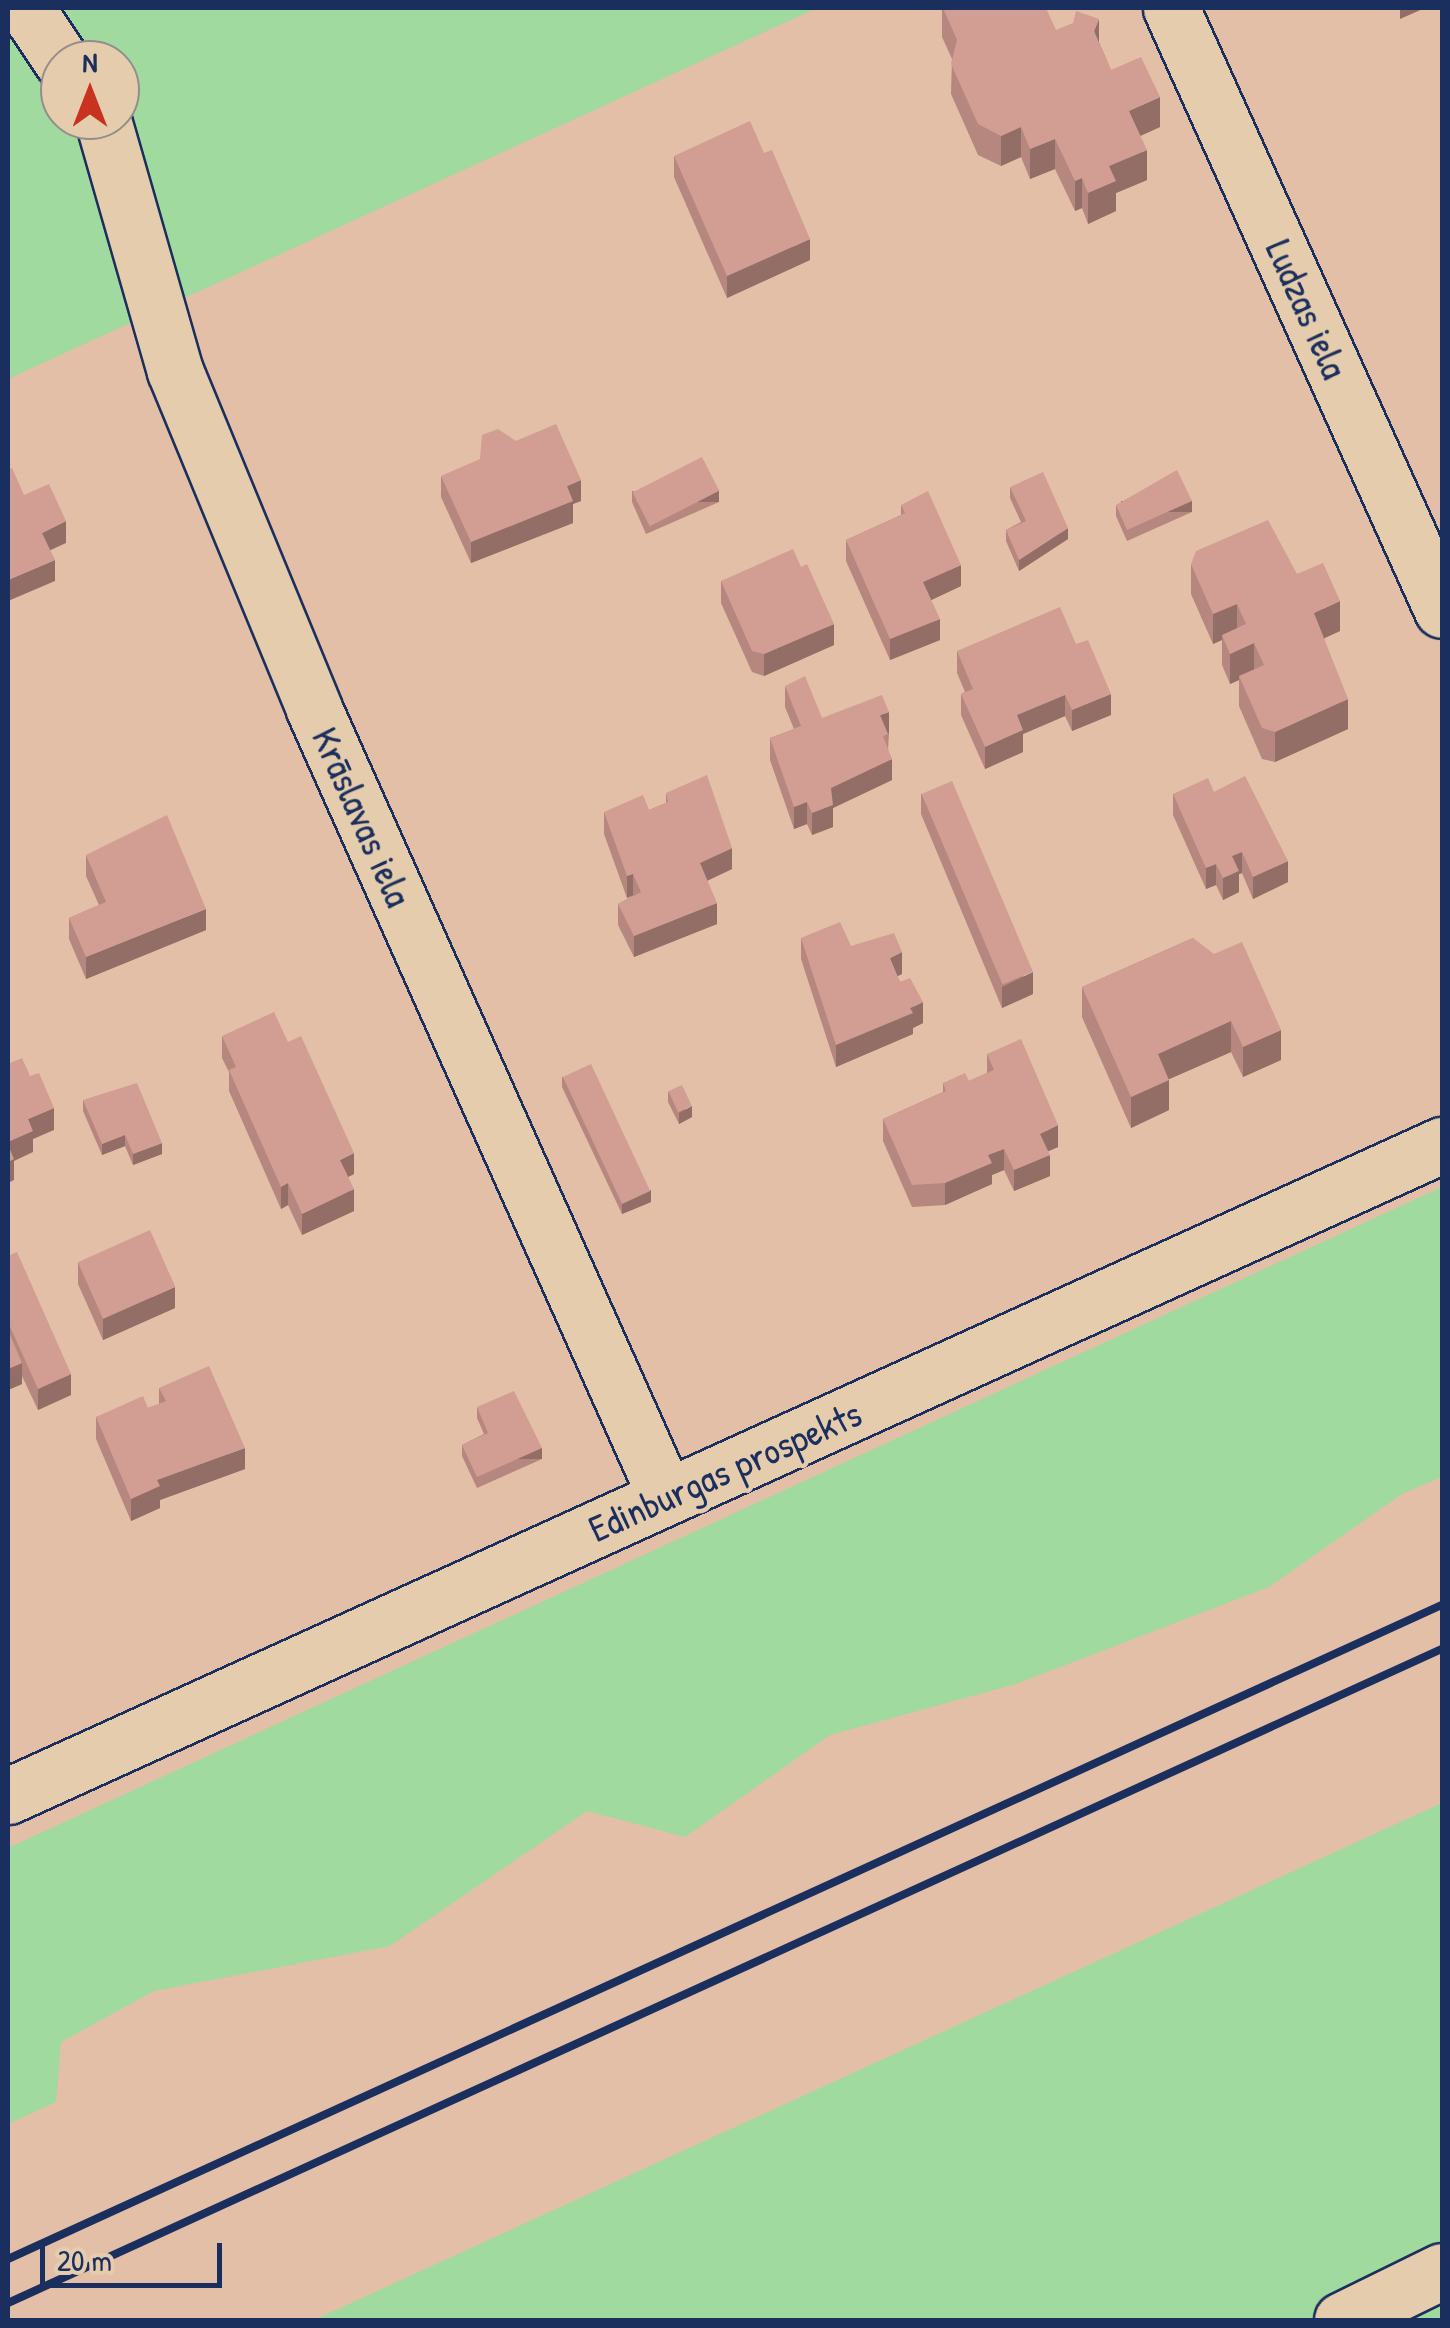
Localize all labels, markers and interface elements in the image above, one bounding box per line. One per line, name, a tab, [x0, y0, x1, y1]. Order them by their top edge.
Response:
north arrow	[40, 40, 140, 140]
text: N	[83, 43, 97, 81]
street label: Ludzas iela	[1256, 232, 1358, 386]
street label: Krāslavas iela	[302, 720, 422, 914]
street label: Edinburgas prospekts	[582, 1390, 868, 1552]
scale bar	[45, 2223, 228, 2285]
text: 20 m	[57, 2240, 112, 2280]

